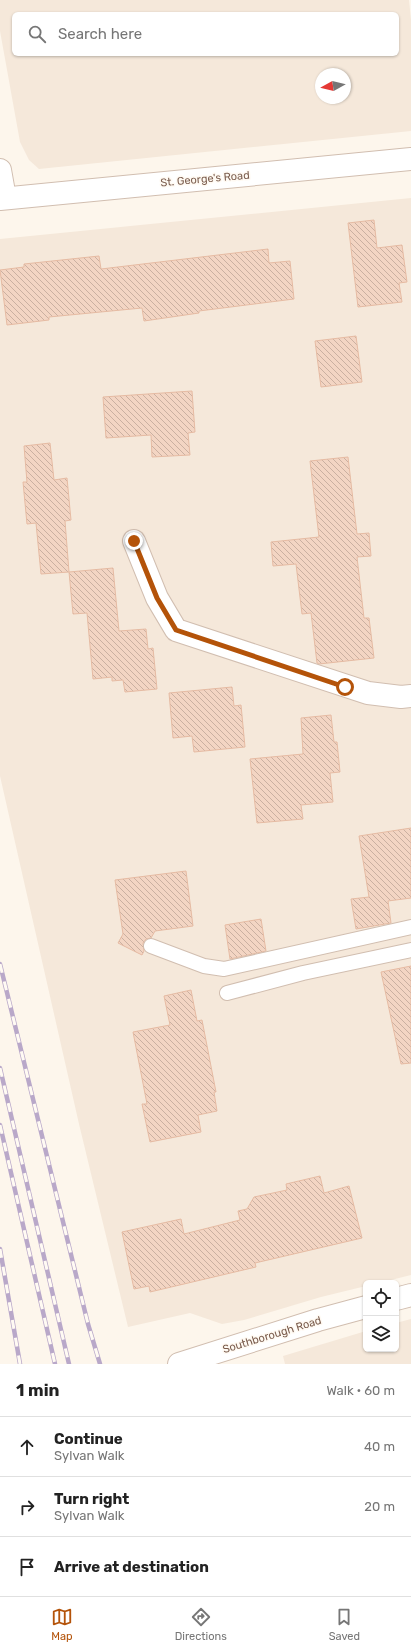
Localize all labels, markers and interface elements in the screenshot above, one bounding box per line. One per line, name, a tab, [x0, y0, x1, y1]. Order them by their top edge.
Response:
search box	[12, 12, 399, 56]
icon: search	[26, 23, 48, 45]
text: Search here	[58, 25, 142, 43]
north arrow	[315, 68, 351, 104]
street label: St. George's Road	[160, 169, 250, 189]
route end	[125, 532, 143, 550]
route start	[336, 678, 354, 696]
map controls	[363, 1280, 399, 1352]
button: locate	[363, 1280, 399, 1316]
street label: Southborough Road	[221, 1314, 323, 1356]
button: layers	[363, 1316, 399, 1352]
text: 1 min	[16, 1380, 59, 1400]
text: Walk · 60 m	[326, 1383, 395, 1398]
text: Continue	[54, 1430, 123, 1448]
icon: ahead	[16, 1436, 38, 1458]
text: 40 m	[364, 1439, 395, 1454]
text: Sylvan Walk	[54, 1448, 125, 1463]
text: Turn right	[54, 1490, 129, 1508]
icon: right	[16, 1496, 38, 1518]
text: 20 m	[364, 1499, 395, 1514]
text: Sylvan Walk	[54, 1508, 125, 1523]
icon: arrive	[16, 1556, 38, 1578]
text: Arrive at destination	[54, 1558, 209, 1576]
tab: Map	[51, 1606, 73, 1643]
tab: Directions	[175, 1606, 227, 1643]
tab: Saved	[329, 1606, 360, 1643]

